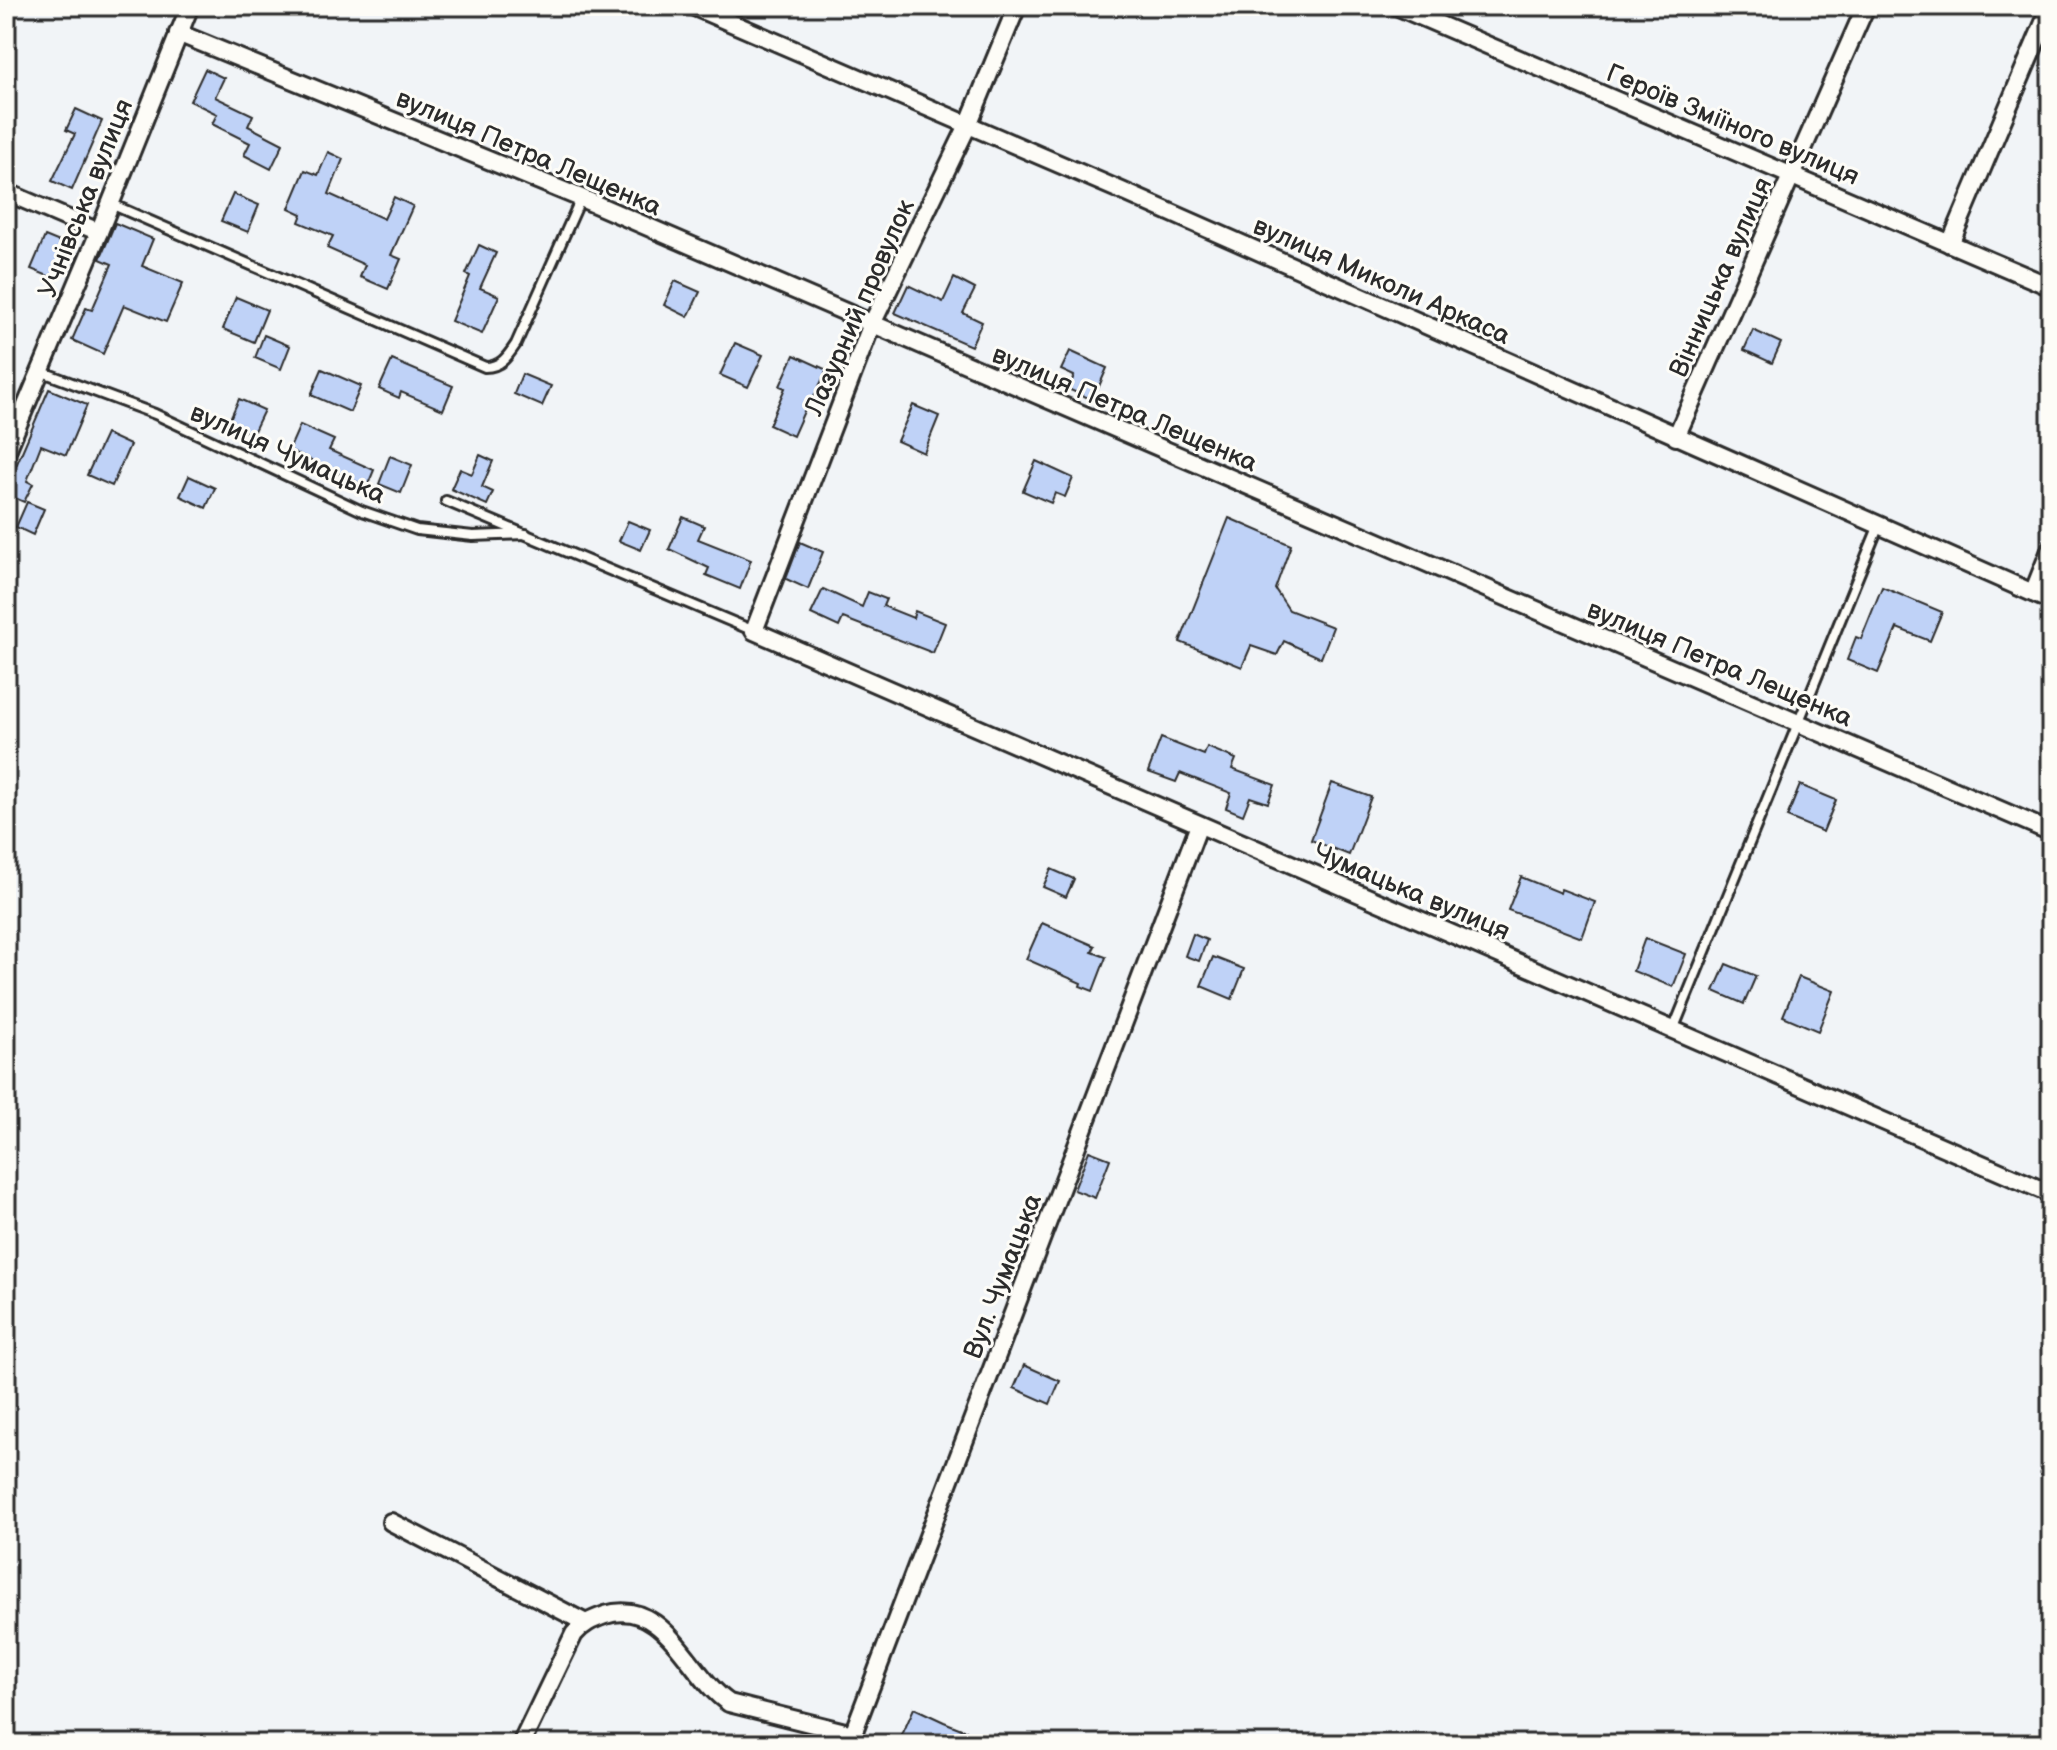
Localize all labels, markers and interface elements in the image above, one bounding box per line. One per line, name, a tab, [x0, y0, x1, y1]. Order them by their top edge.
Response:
street label: Героїв Зміїного вулиця	[1601, 58, 1864, 193]
street label: вулиця Петра Лещенка	[391, 83, 666, 223]
street label: Учнівська вулиця	[32, 95, 140, 302]
street label: Вінницька вулиця	[1663, 173, 1779, 382]
street label: Лазурний провулок	[798, 195, 922, 421]
street label: вулиця Миколи Аркаса	[1248, 211, 1515, 352]
street label: вулиця Петра Лещенка	[987, 339, 1262, 479]
street label: вулиця Чумацька	[185, 397, 390, 511]
street label: вулиця Петра Лещенка	[1582, 594, 1857, 734]
street label: Чумацька вулиця	[1309, 837, 1514, 948]
street label: Вул. Чумацька	[958, 1190, 1049, 1363]

